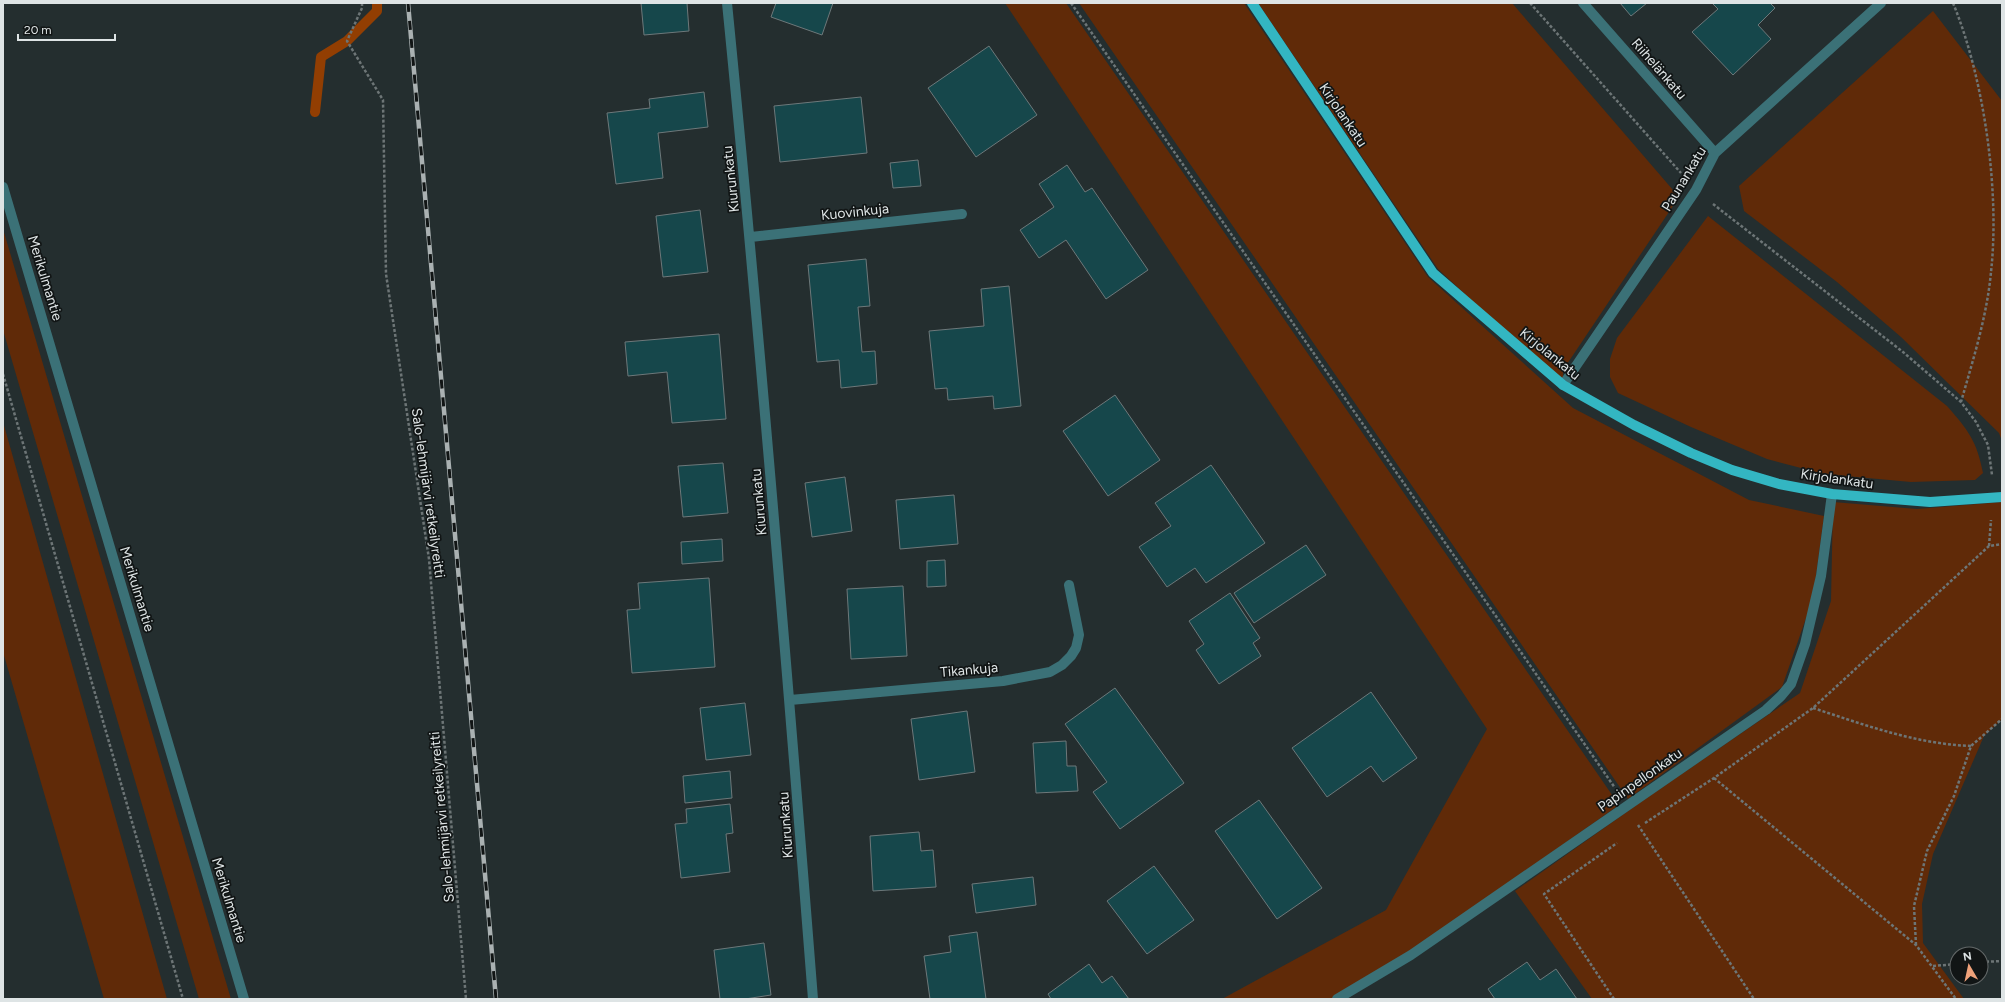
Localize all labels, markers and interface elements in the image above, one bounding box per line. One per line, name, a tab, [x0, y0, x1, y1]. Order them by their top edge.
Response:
scale bar	[18, 16, 115, 42]
text: 20 m	[24, 23, 52, 37]
street label: Riihelänkatu	[1628, 35, 1690, 103]
street label: Kirjolankatu	[1315, 80, 1371, 150]
street label: Paunankatu	[1658, 144, 1710, 214]
street label: Kiurunkatu	[719, 145, 743, 213]
street label: Kuovinkuja	[820, 200, 890, 224]
street label: Merikulmantie	[24, 233, 66, 323]
street label: Kirjolankatu	[1516, 324, 1584, 384]
street label: Salo-lehmijärvi retkeilyreitti	[408, 407, 448, 579]
street label: Kirjolankatu	[1800, 465, 1874, 493]
street label: Kiurunkatu	[748, 468, 770, 536]
street label: Merikulmantie	[116, 544, 158, 634]
street label: Tikankuja	[939, 659, 999, 681]
street label: Salo-lehmijärvi retkeilyreitti	[426, 731, 458, 903]
street label: Papinpellonkatu	[1594, 745, 1686, 815]
street label: Kiurunkatu	[775, 791, 797, 859]
street label: Merikulmantie	[208, 855, 250, 945]
north arrow	[1949, 946, 1989, 986]
text: N	[1962, 950, 1973, 964]

